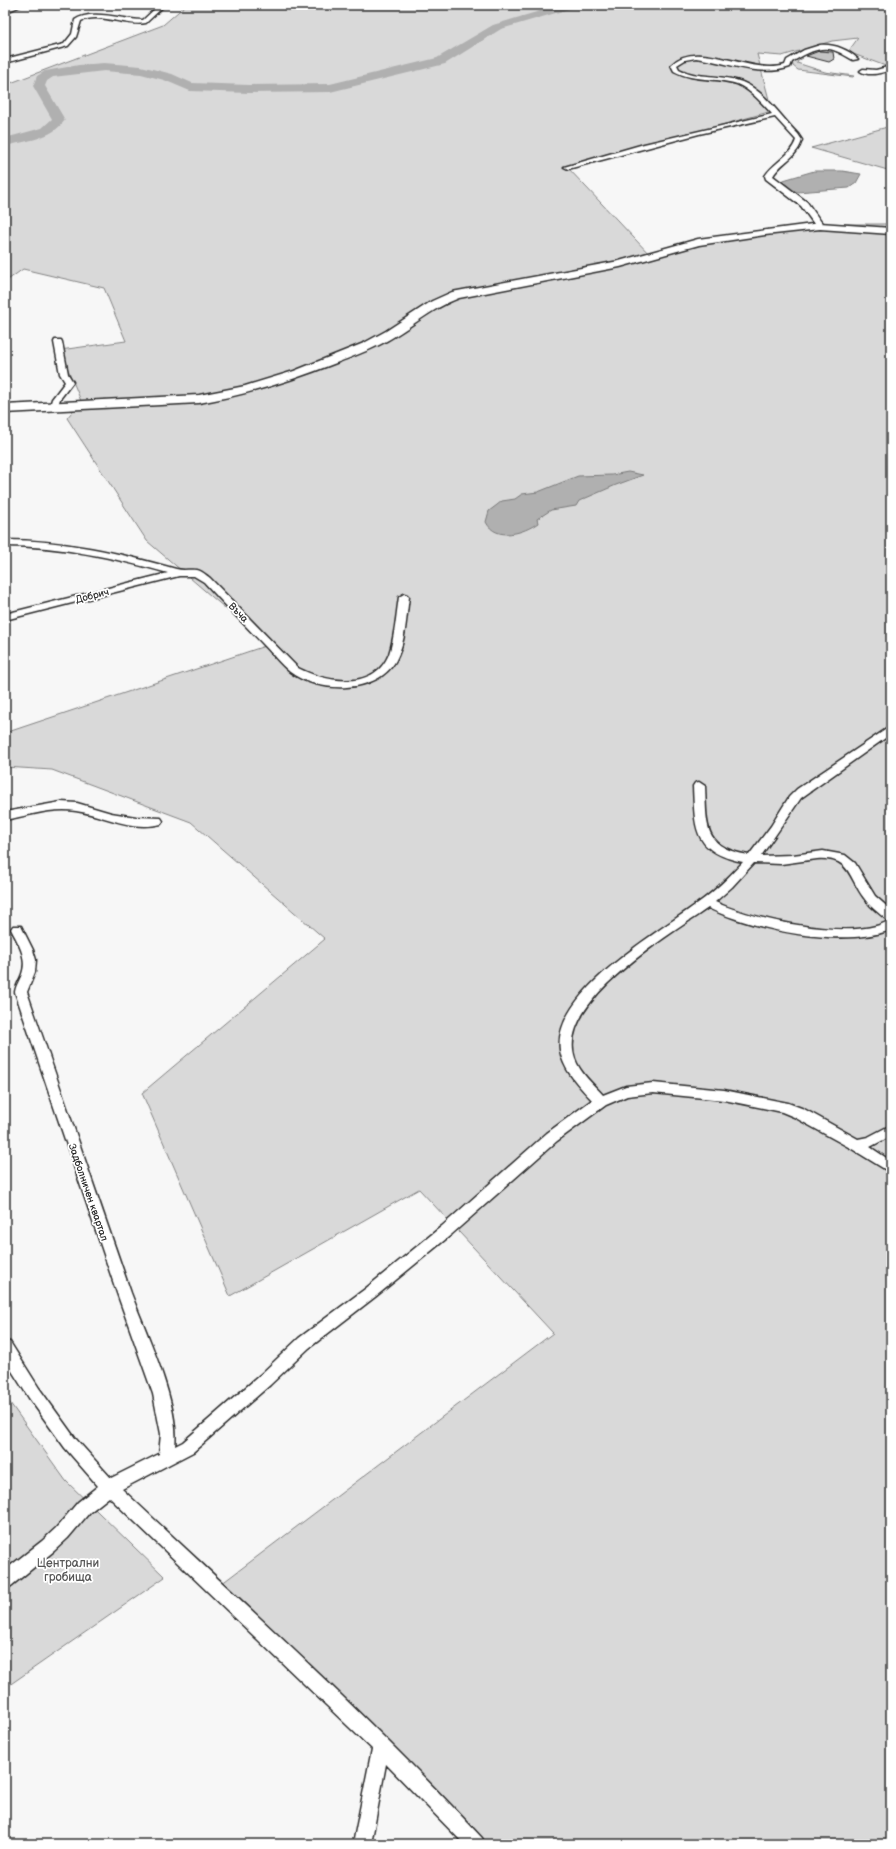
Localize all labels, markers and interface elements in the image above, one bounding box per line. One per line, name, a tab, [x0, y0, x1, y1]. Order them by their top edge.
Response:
street label: Добрич	[74, 586, 110, 606]
street label: Въча	[226, 600, 251, 625]
street label: Задболничен квартал	[66, 1142, 111, 1243]
park label: Централни гробища	[37, 1556, 99, 1585]

